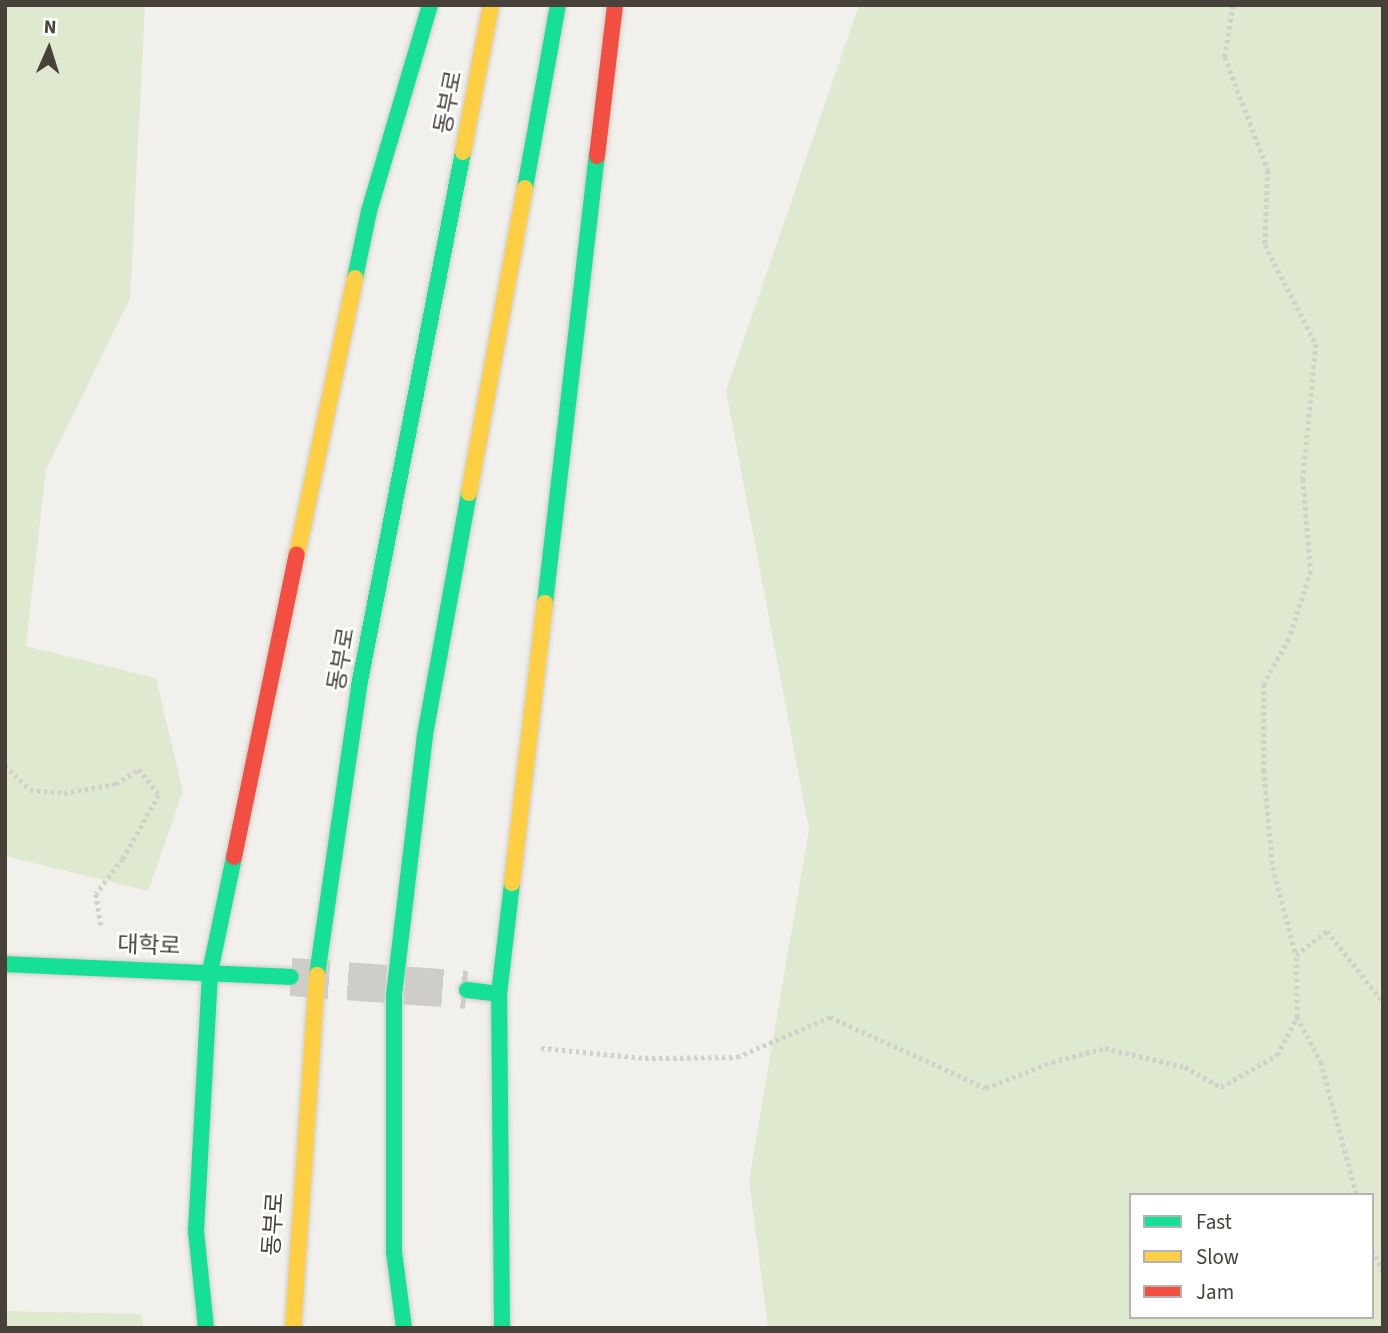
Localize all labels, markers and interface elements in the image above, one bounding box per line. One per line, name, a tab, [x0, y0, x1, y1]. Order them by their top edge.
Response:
north arrow	[14, 14, 84, 84]
text: N	[43, 14, 57, 41]
street label: 동부로	[429, 68, 469, 136]
street label: 동부로	[323, 625, 361, 693]
street label: 대학로	[117, 931, 181, 961]
street label: 동부로	[258, 1191, 290, 1257]
legend	[1129, 1193, 1374, 1319]
text: Fast	[1196, 1207, 1232, 1237]
text: Slow	[1196, 1242, 1239, 1272]
text: Jam	[1196, 1277, 1234, 1307]

